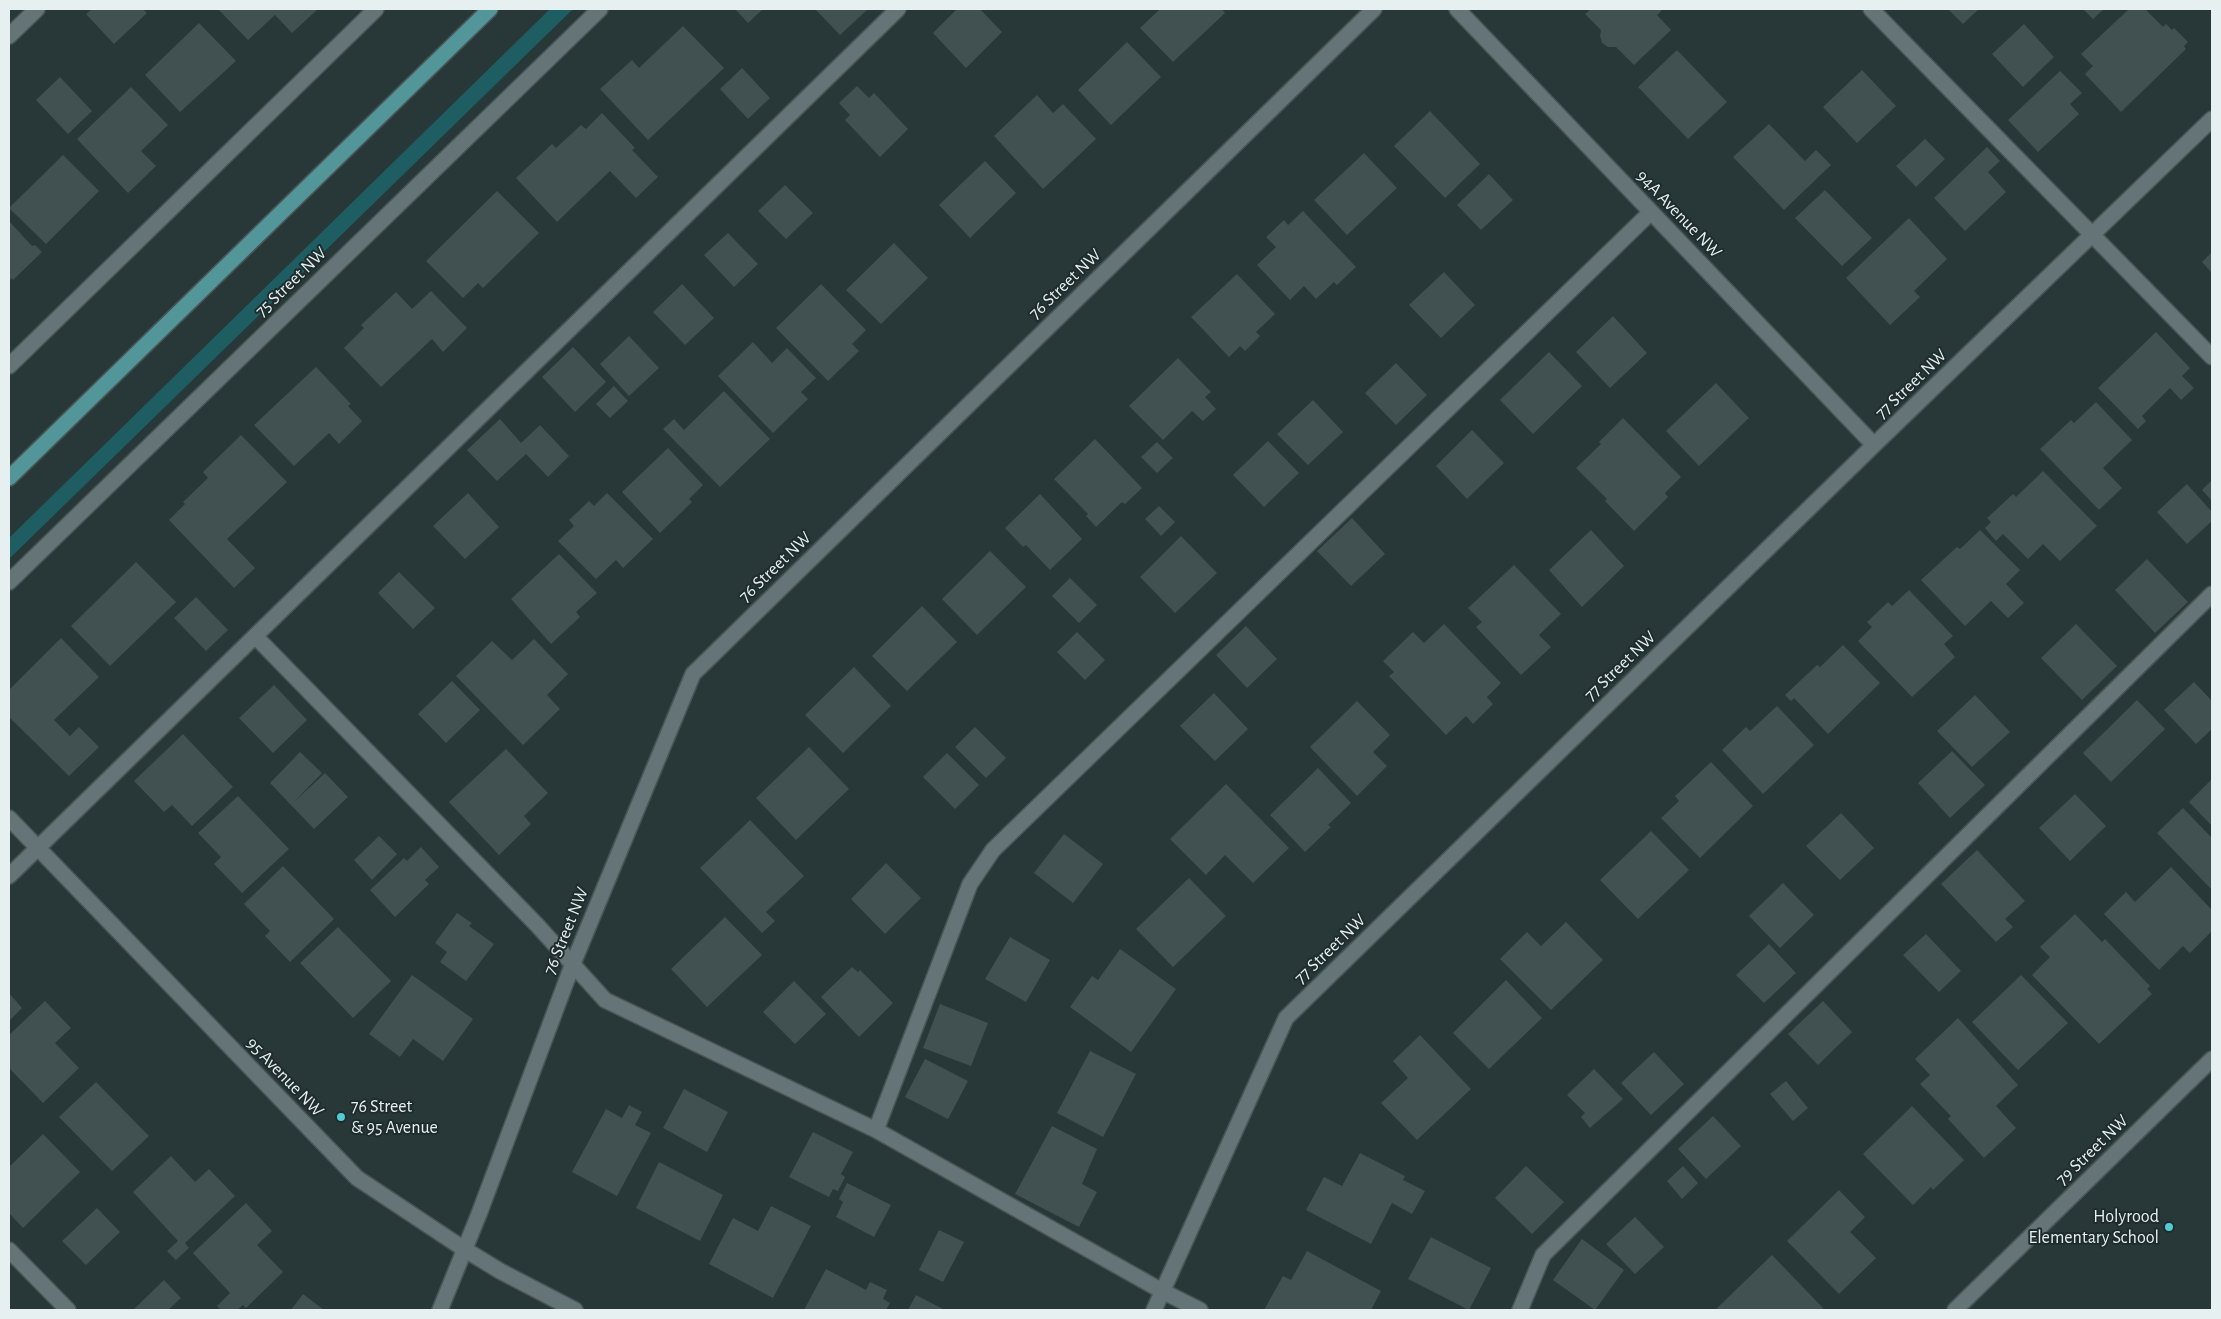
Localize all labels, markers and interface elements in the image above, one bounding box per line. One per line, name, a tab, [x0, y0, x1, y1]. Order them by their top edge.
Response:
street label: 94A Avenue NW	[1632, 165, 1726, 263]
street label: 75 Street NW	[251, 242, 331, 322]
street label: 76 Street NW	[1024, 244, 1106, 324]
street label: 77 Street NW	[1871, 344, 1951, 424]
street label: 76 Street NW	[734, 527, 816, 607]
street label: 77 Street NW	[1580, 626, 1660, 706]
street label: 76 Street NW	[539, 884, 593, 978]
street label: 77 Street NW	[1290, 909, 1370, 989]
street label: 95 Avenue NW	[242, 1033, 328, 1121]
place label: 76 Street & 95 Avenue	[351, 1096, 438, 1138]
street label: 79 Street NW	[2051, 1110, 2133, 1190]
marker: 76 Street & 95 Avenue	[335, 1111, 347, 1123]
place label: Holyrood Elementary School	[2029, 1206, 2159, 1248]
marker: Holyrood Elementary School	[2163, 1221, 2175, 1233]

